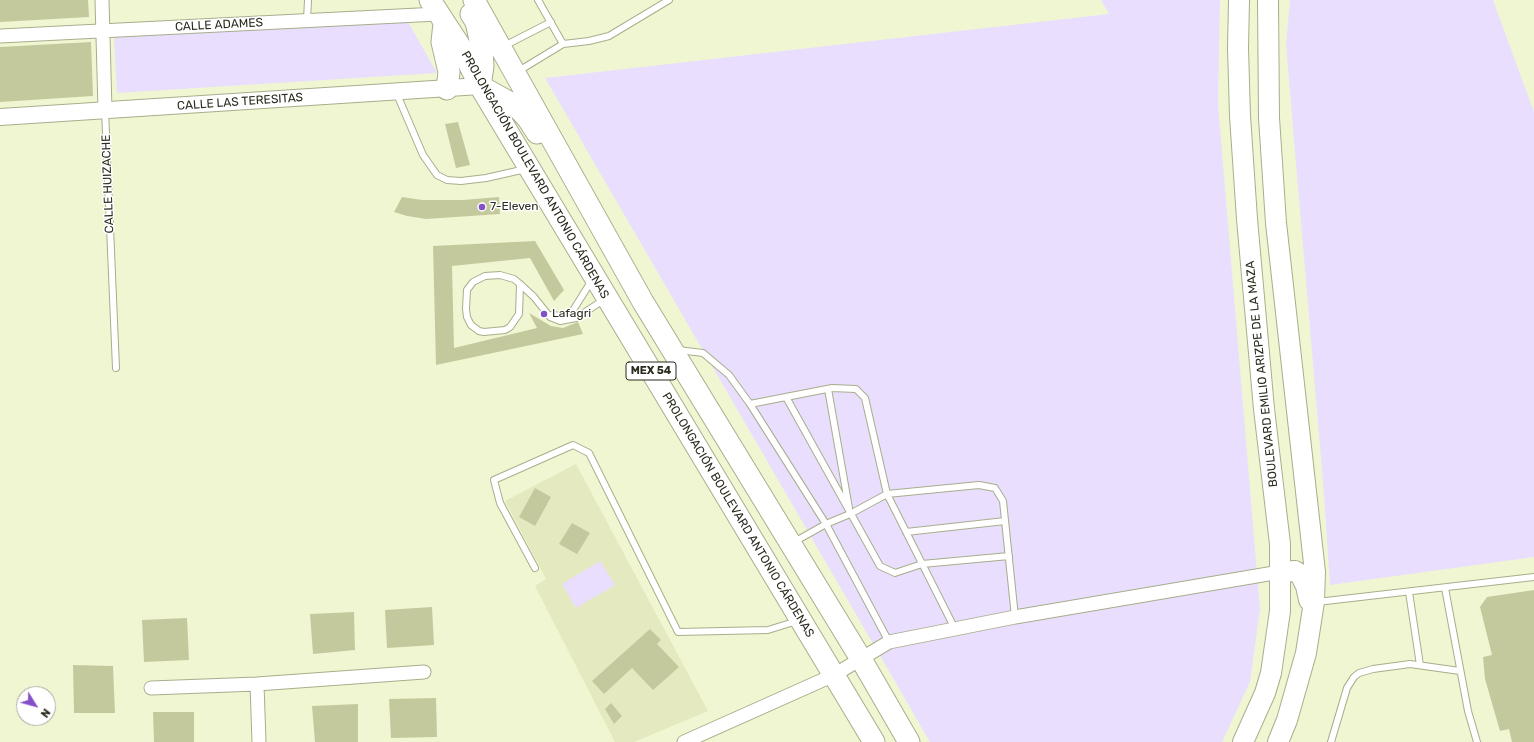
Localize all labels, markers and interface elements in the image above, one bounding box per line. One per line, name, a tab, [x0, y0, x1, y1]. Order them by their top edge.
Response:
street label: CALLE ADAMES	[175, 16, 263, 34]
street label: PROLONGACIÓN BOULEVARD ANTONIO CÁRDENAS	[458, 49, 612, 301]
street label: CALLE LAS TERESITAS	[177, 90, 303, 114]
street label: CALLE HUIZACHE	[99, 134, 117, 234]
place label: 7-Eleven	[490, 200, 539, 214]
marker: 7-Eleven	[477, 202, 487, 212]
street label: BOULEVARD EMILIO ARIZPE DE LA MAZA	[1243, 260, 1281, 488]
place label: Lafagri	[552, 307, 591, 321]
marker: Lafagri	[539, 309, 549, 319]
road number: MEX 54	[626, 362, 676, 380]
street label: PROLONGACIÓN BOULEVARD ANTONIO CÁRDENAS	[659, 390, 817, 640]
north arrow	[16, 686, 56, 726]
text: N	[38, 706, 53, 720]

